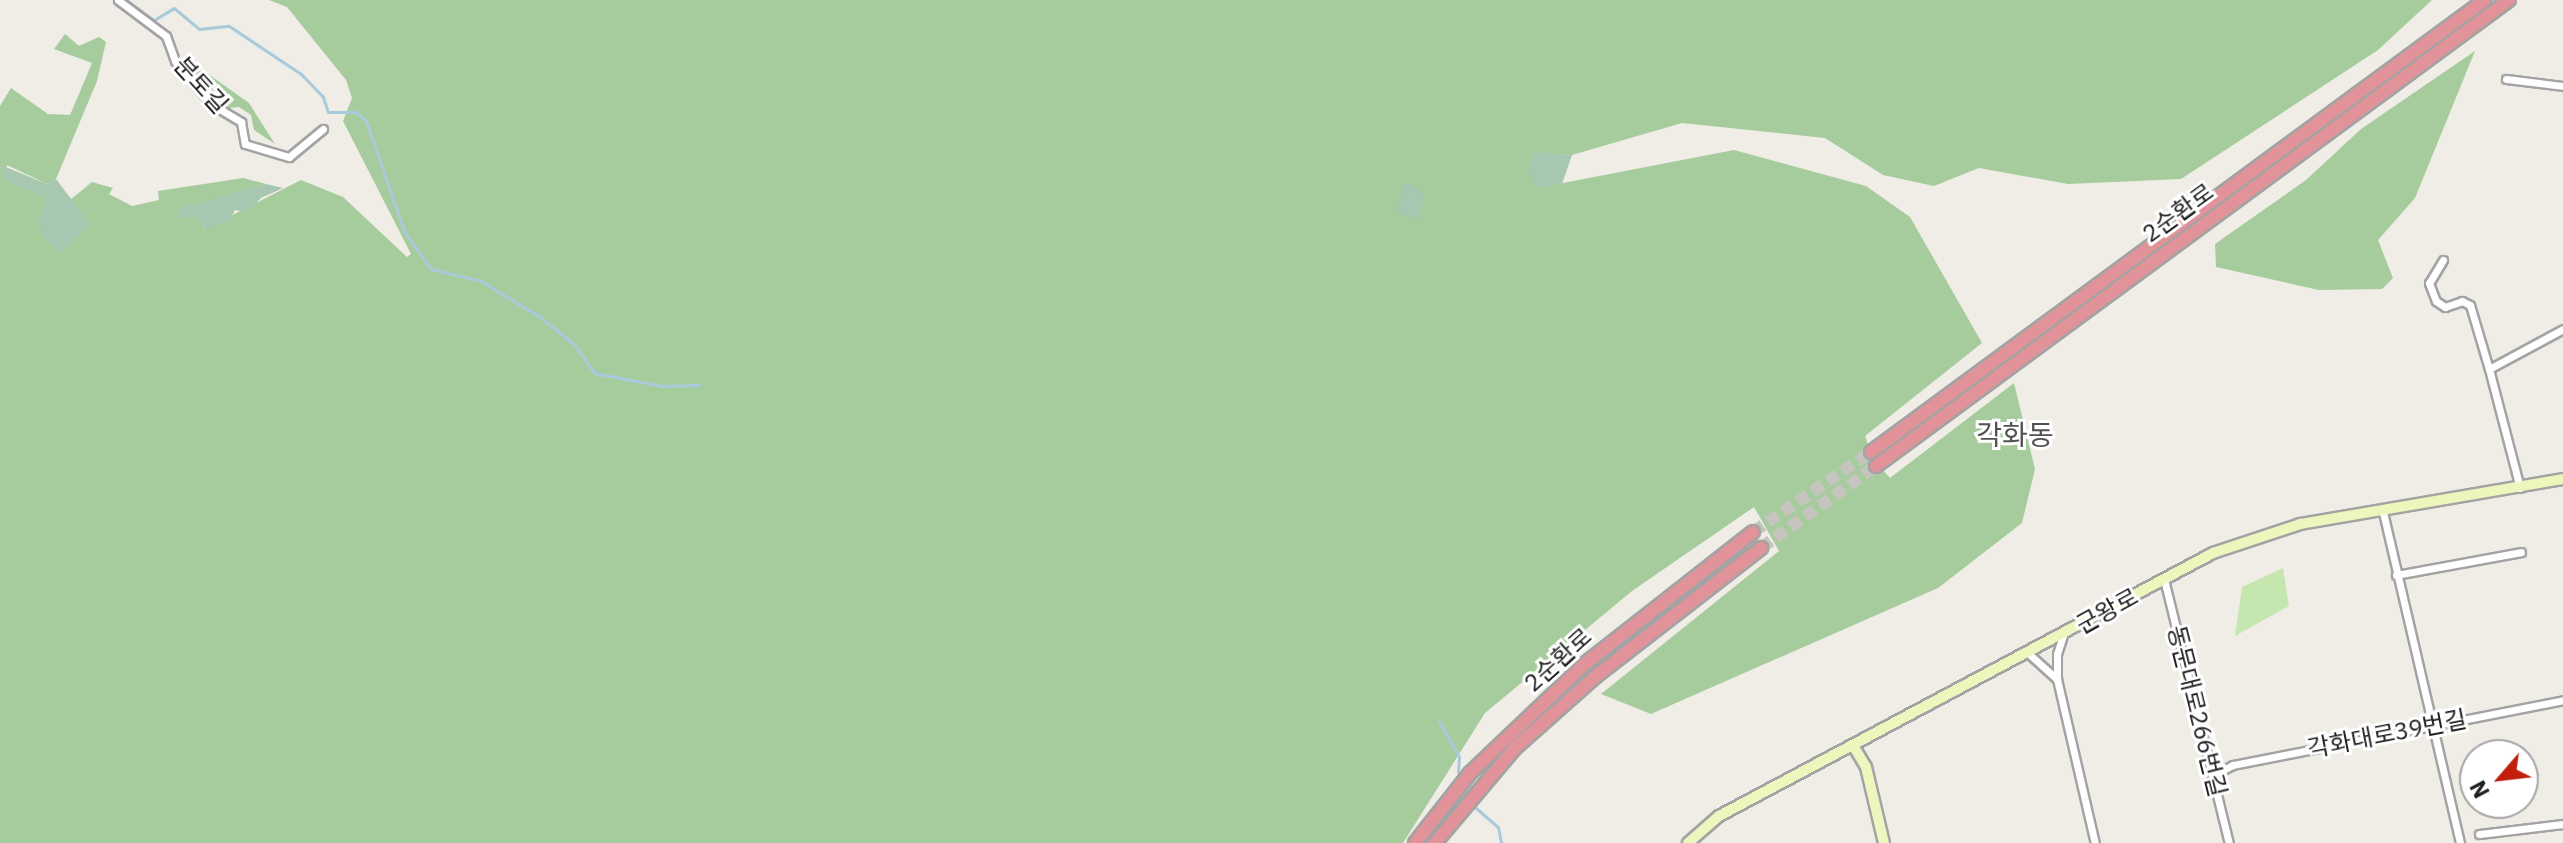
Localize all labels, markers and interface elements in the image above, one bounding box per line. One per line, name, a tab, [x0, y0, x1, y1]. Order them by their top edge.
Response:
street label: 분토길	[168, 51, 234, 119]
street label: 2순환로	[2137, 178, 2219, 248]
district label: 각화동	[1976, 418, 2054, 452]
street label: 군왕로	[2071, 582, 2143, 640]
street label: 2순환로	[1518, 622, 1598, 698]
street label: 동문대로266번길	[2162, 622, 2232, 800]
street label: 각화대로39번길	[2305, 704, 2469, 764]
north arrow	[2459, 739, 2539, 819]
text: N	[2463, 776, 2496, 803]

